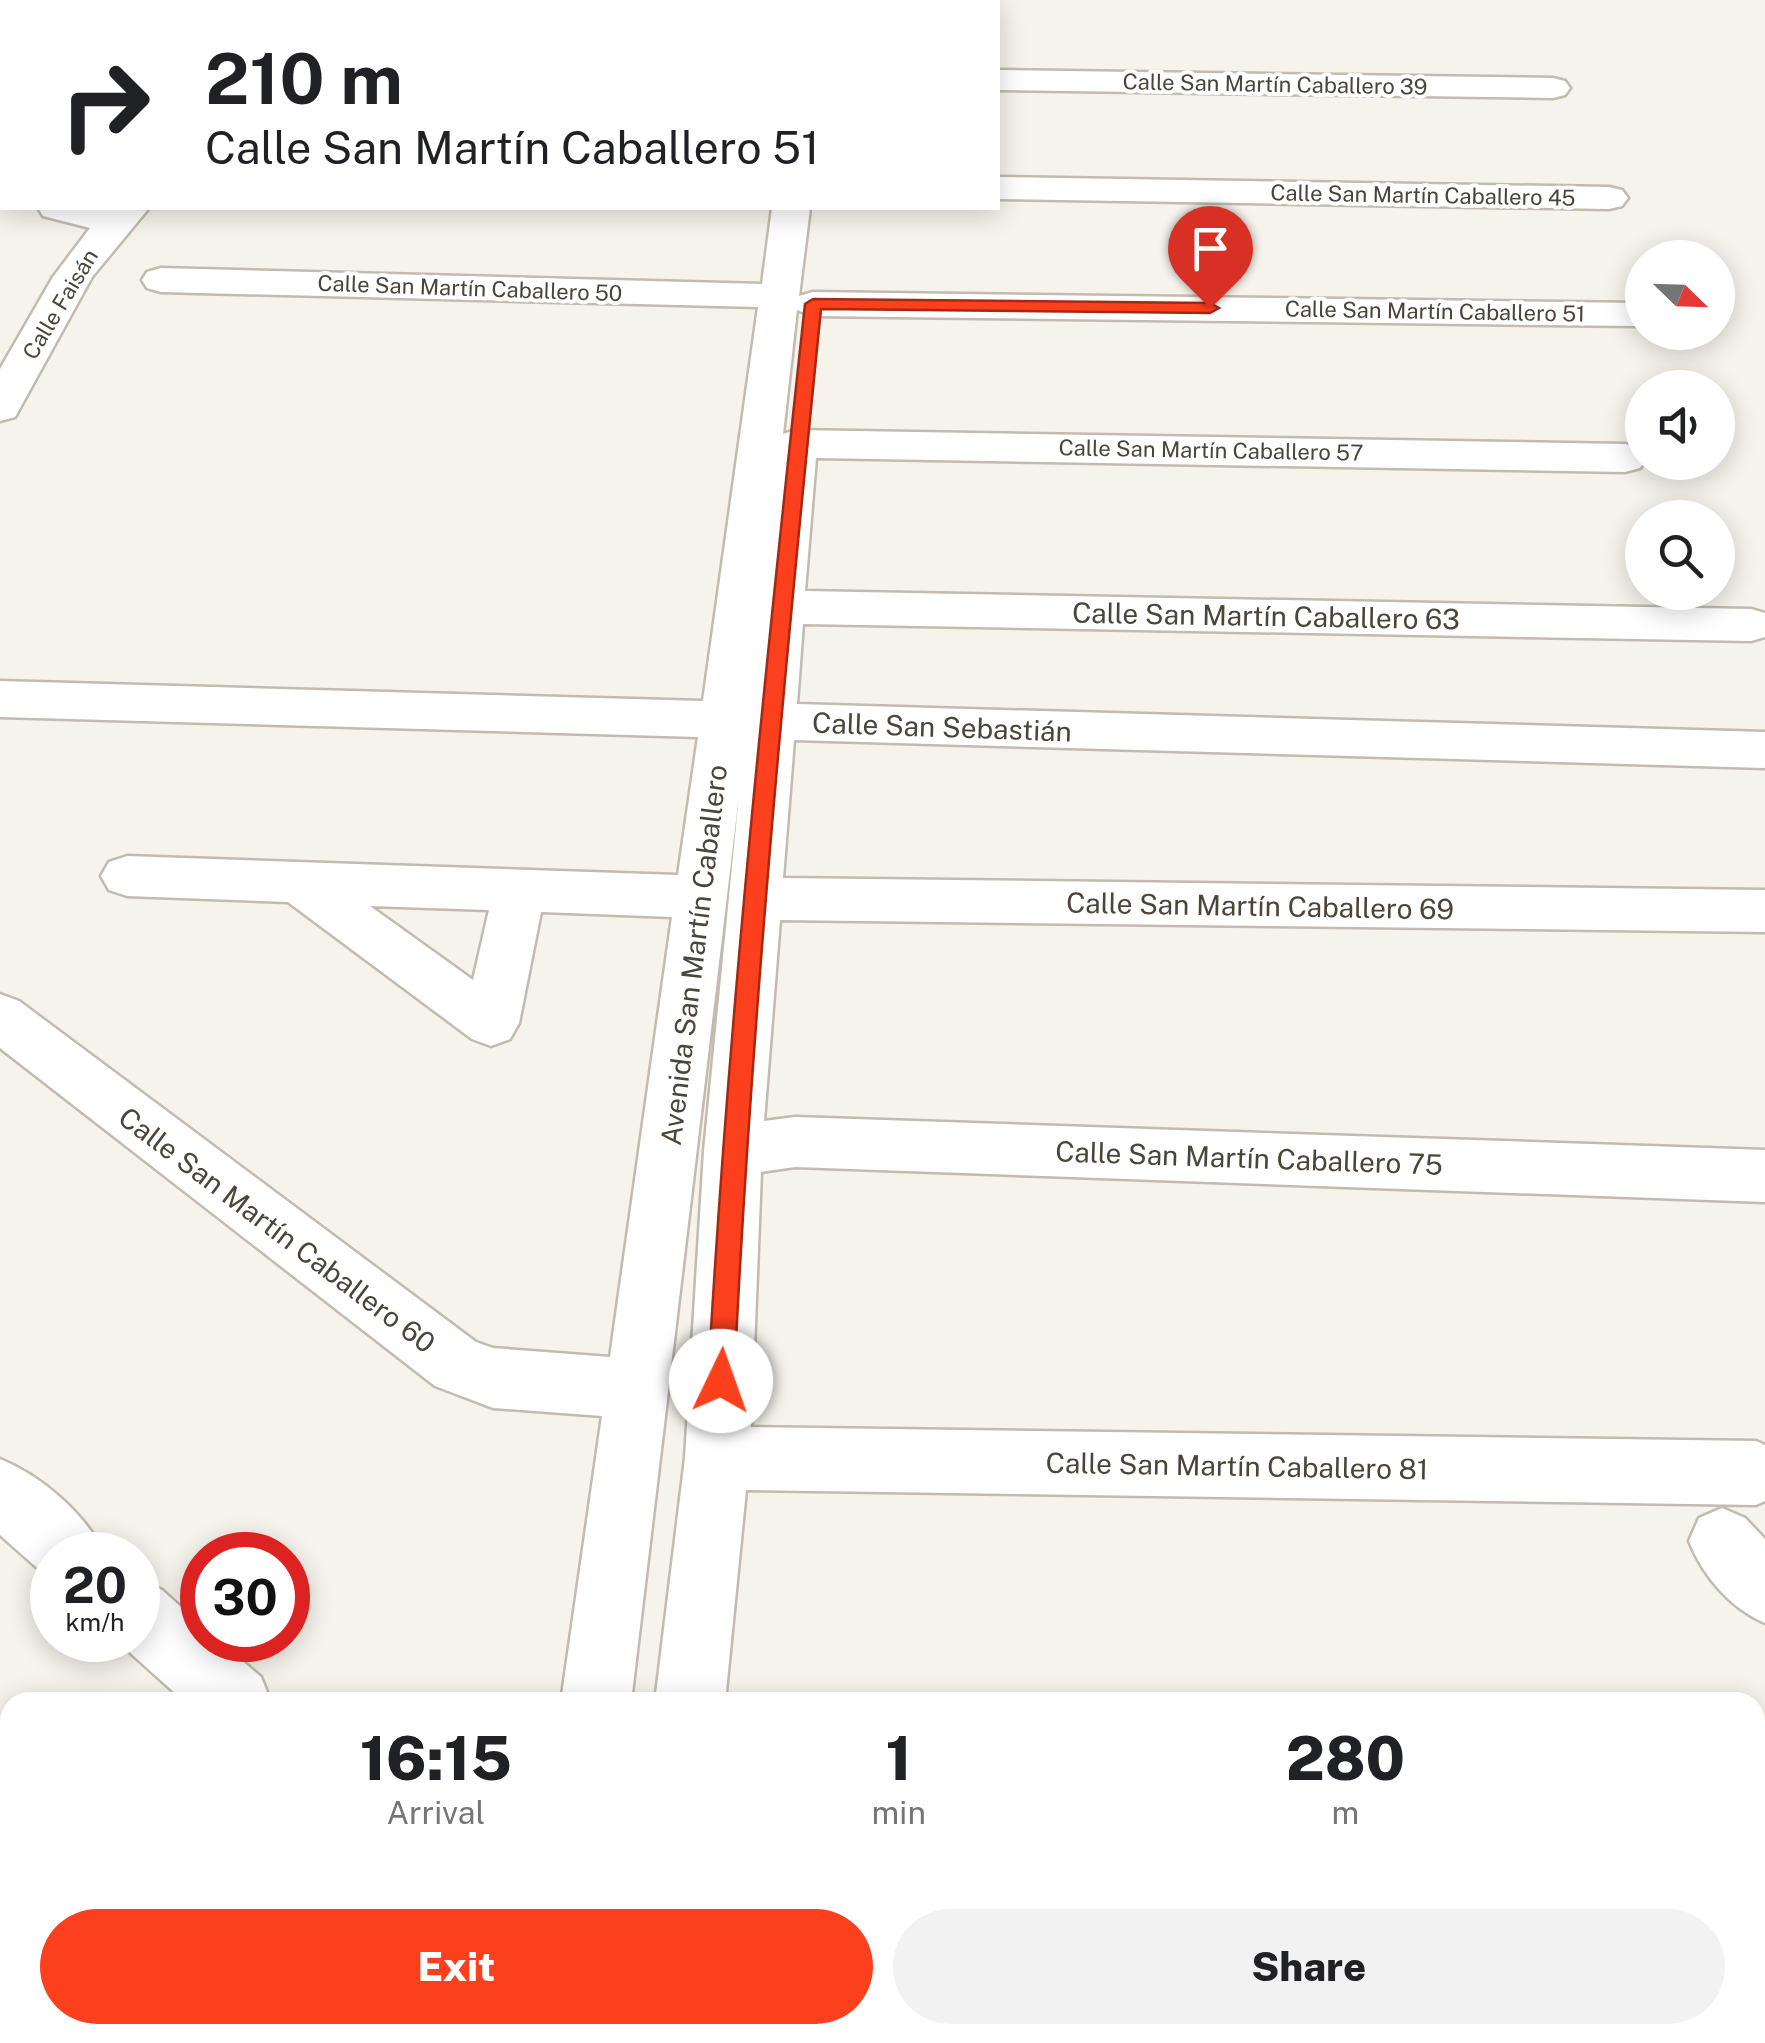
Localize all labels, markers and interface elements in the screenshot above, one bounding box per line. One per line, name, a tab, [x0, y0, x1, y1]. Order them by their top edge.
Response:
text: 210 m	[205, 37, 403, 120]
icon: right	[40, 40, 170, 170]
street label: Calle San Martín Caballero 39	[1122, 68, 1428, 100]
text: Calle San Martín Caballero 51	[205, 121, 819, 174]
street label: Calle San Martín Caballero 45	[1270, 179, 1576, 211]
pin	[1168, 206, 1253, 309]
icon: arrive	[1183, 221, 1238, 276]
north arrow	[1625, 240, 1735, 350]
map controls	[1625, 240, 1735, 610]
street label: Calle Faisán	[17, 244, 103, 364]
street label: Calle San Martín Caballero 50	[317, 270, 623, 306]
street label: Calle San Martín Caballero 51	[1285, 295, 1585, 327]
button: sound	[1625, 370, 1735, 480]
street label: Calle San Martín Caballero 57	[1058, 434, 1364, 466]
button: search	[1625, 500, 1735, 610]
street label: Calle San Martín Caballero 63	[1072, 596, 1460, 635]
street label: Calle San Sebastián	[812, 705, 1072, 748]
street label: Avenida San Martín Caballero	[654, 763, 733, 1147]
street label: Calle San Martín Caballero 69	[1066, 886, 1454, 925]
street label: Calle San Martín Caballero 60	[113, 1100, 442, 1359]
street label: Calle San Martín Caballero 75	[1055, 1134, 1443, 1181]
position arrow	[669, 1329, 773, 1433]
street label: Calle San Martín Caballero 81	[1045, 1446, 1429, 1485]
speed limit sign: 30	[180, 1532, 310, 1662]
text: 20	[63, 1555, 127, 1614]
text: km/h	[66, 1607, 124, 1637]
text: 16:15	[360, 1723, 512, 1794]
text: 1	[886, 1723, 912, 1794]
text: 280	[1286, 1723, 1405, 1794]
text: Arrival	[386, 1794, 485, 1831]
text: min	[872, 1794, 926, 1831]
text: m	[1332, 1794, 1359, 1831]
button: Exit	[40, 1909, 873, 2024]
button: Share	[893, 1909, 1725, 2024]

